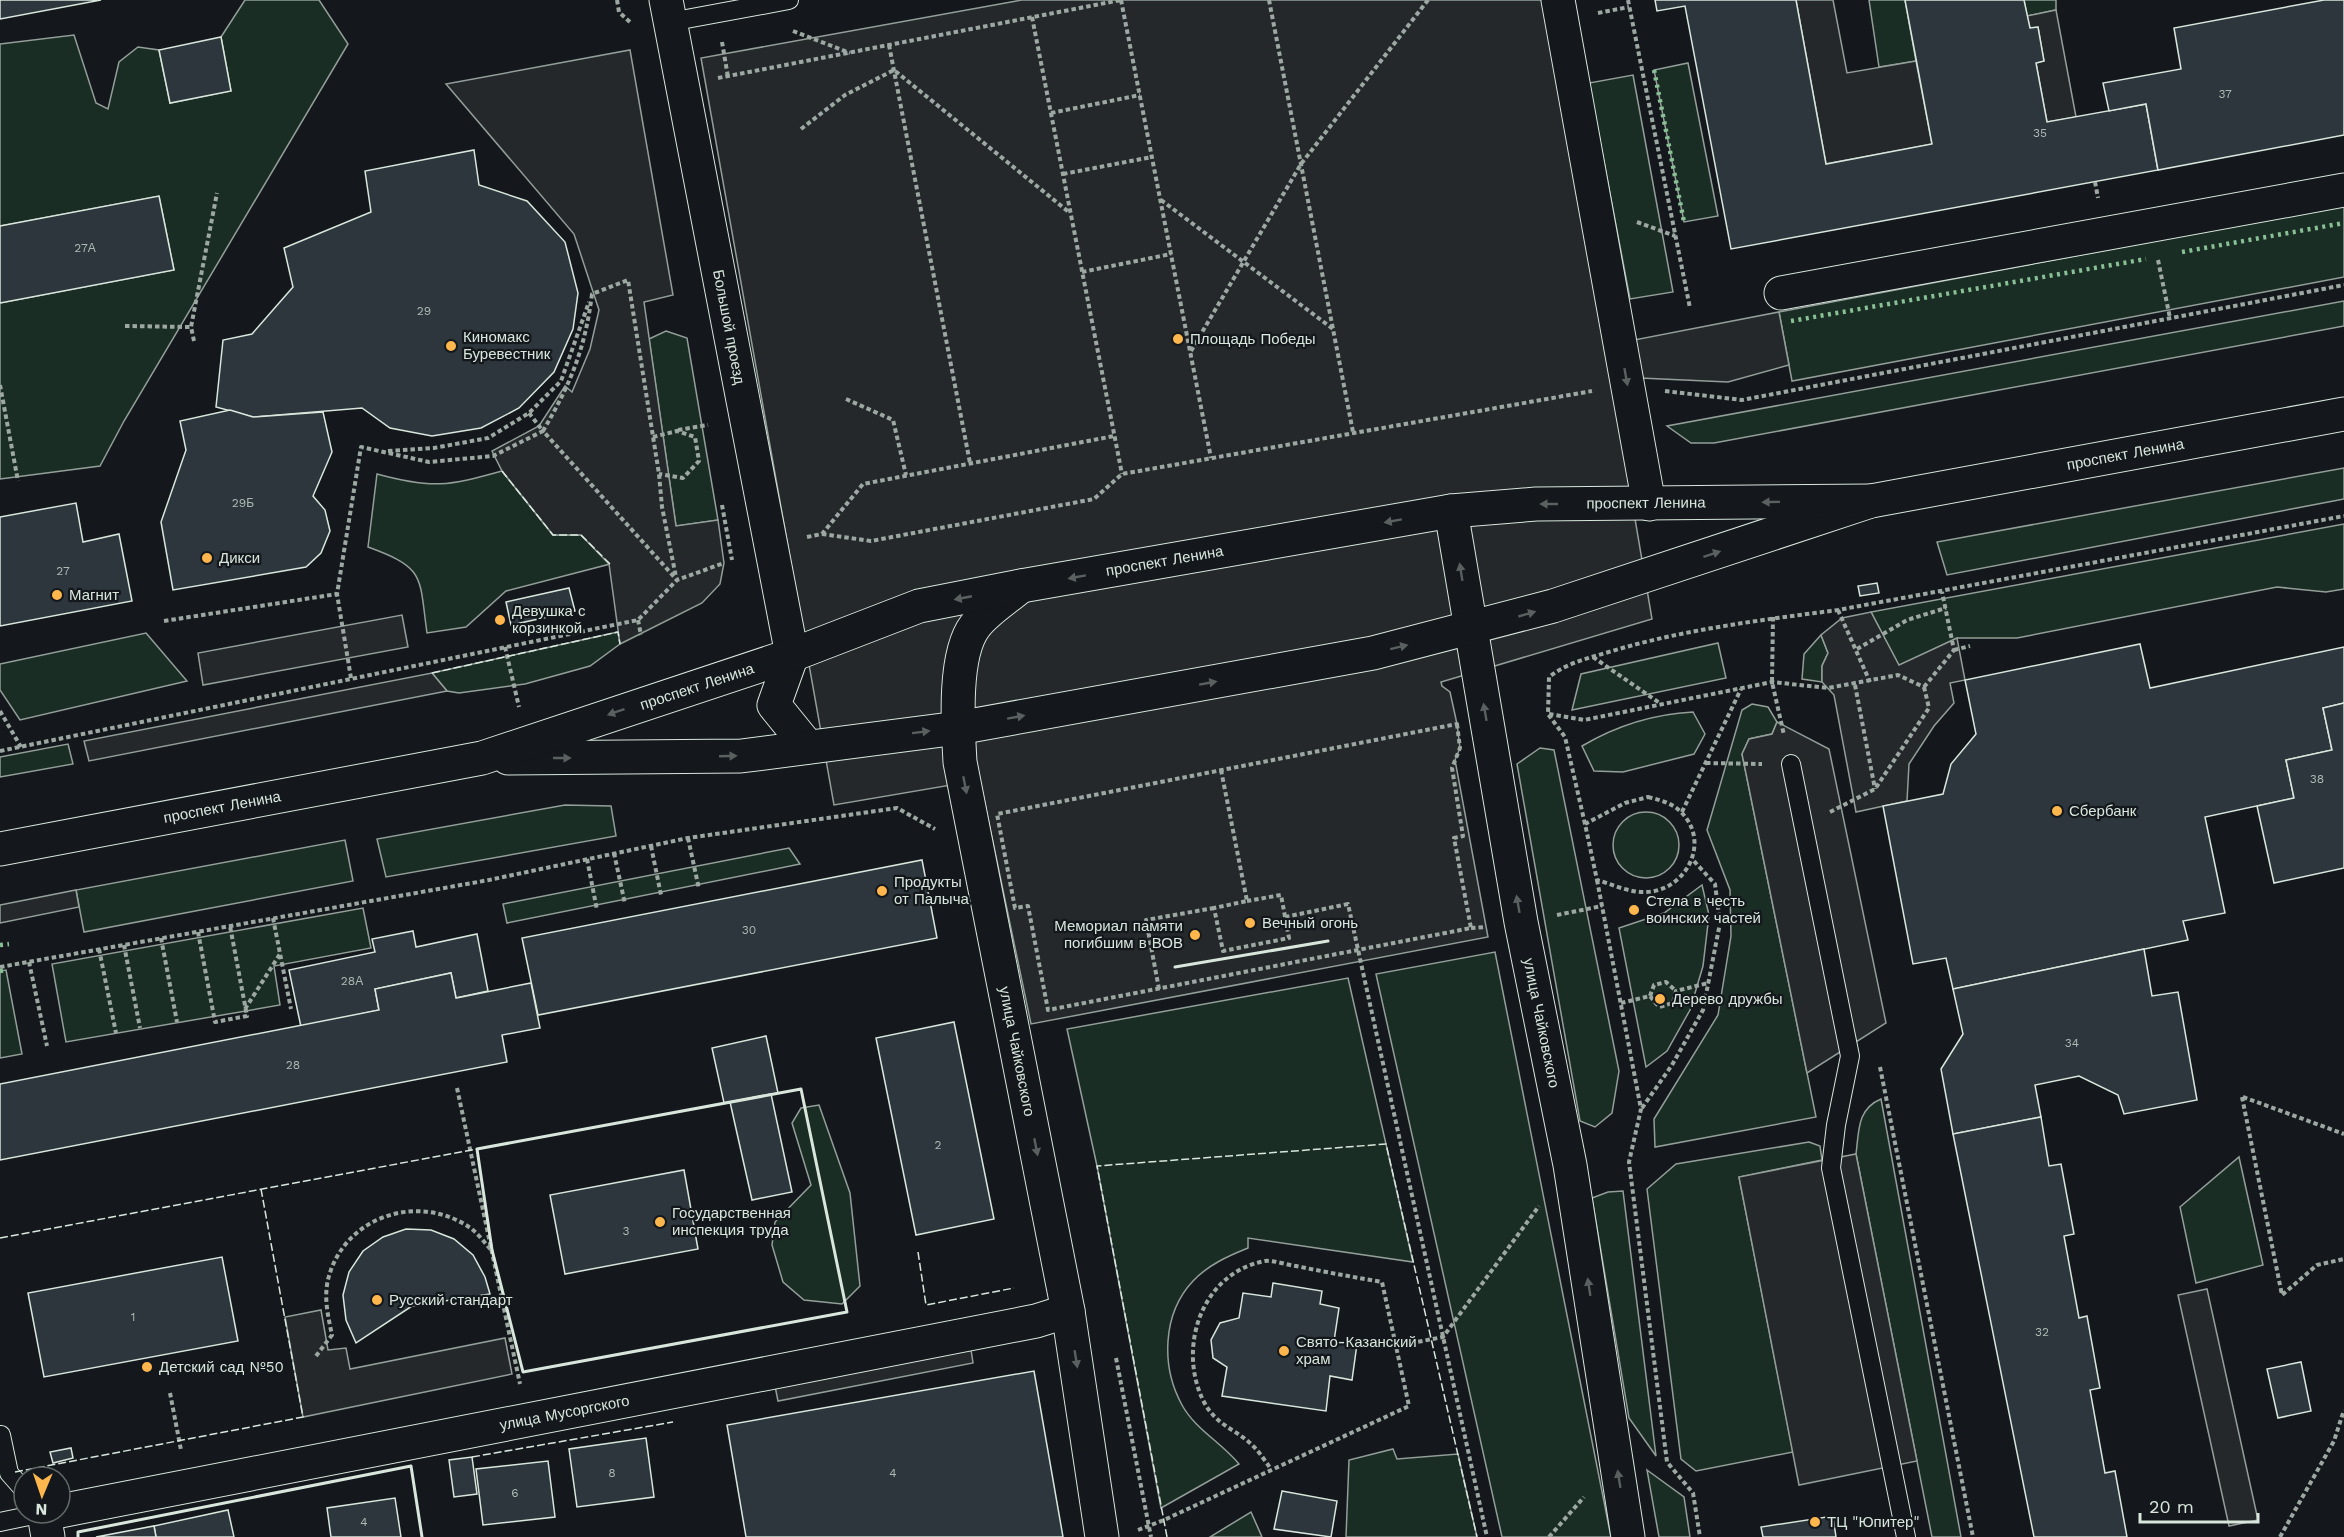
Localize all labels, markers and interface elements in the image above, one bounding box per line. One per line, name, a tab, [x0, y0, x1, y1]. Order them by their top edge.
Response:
house number: 37	[2218, 87, 2232, 101]
house number: 35	[2033, 126, 2047, 140]
house number: 27А	[74, 241, 96, 255]
street label: Большой проезд	[709, 268, 749, 386]
house number: 29	[417, 304, 431, 318]
place label: Киномакс Буревестник	[463, 328, 551, 363]
place label: Площадь Победы	[1190, 330, 1316, 348]
marker: Площадь Победы	[1171, 332, 1185, 346]
marker: Киномакс Буревестник	[444, 339, 458, 353]
one-way arrow	[1622, 368, 1631, 387]
street label: проспект Ленина	[2065, 434, 2186, 474]
street label: проспект Ленина	[1586, 493, 1706, 513]
house number: 29Б	[232, 496, 254, 510]
one-way arrow	[1761, 498, 1780, 507]
one-way arrow	[1539, 499, 1558, 509]
one-way arrow	[1383, 517, 1402, 526]
street label: проспект Ленина	[1104, 542, 1225, 580]
one-way arrow	[1703, 548, 1721, 558]
place label: Дикси	[219, 549, 260, 567]
marker: Дикси	[200, 551, 214, 565]
one-way arrow	[1456, 562, 1465, 581]
house number: 27	[56, 564, 70, 578]
one-way arrow	[1067, 572, 1086, 581]
place label: Магнит	[69, 586, 119, 604]
marker: Магнит	[50, 588, 64, 602]
one-way arrow	[953, 594, 972, 603]
place label: Девушка с корзинкой	[512, 602, 586, 637]
one-way arrow	[1518, 609, 1536, 618]
marker: Девушка с корзинкой	[493, 613, 507, 627]
one-way arrow	[1390, 641, 1409, 651]
street label: проспект Ленина	[638, 659, 757, 714]
one-way arrow	[1199, 679, 1218, 688]
one-way arrow	[1480, 702, 1489, 721]
one-way arrow	[607, 708, 625, 718]
one-way arrow	[1007, 713, 1026, 722]
one-way arrow	[912, 728, 931, 737]
one-way arrow	[718, 751, 737, 761]
one-way arrow	[552, 753, 571, 763]
house number: 38	[2310, 772, 2324, 786]
one-way arrow	[961, 776, 970, 795]
street label: проспект Ленина	[162, 787, 283, 827]
place label: Сбербанк	[2069, 802, 2137, 820]
marker: Сбербанк	[2050, 804, 2064, 818]
place label: Продукты от Палыча	[894, 873, 969, 908]
marker: Продукты от Палыча	[875, 884, 889, 898]
place label: Стела в честь воинских частей	[1646, 892, 1761, 927]
one-way arrow	[1513, 895, 1522, 914]
marker: Стела в честь воинских частей	[1627, 903, 1641, 917]
place label: Вечный огонь	[1262, 914, 1358, 932]
marker: Вечный огонь	[1243, 916, 1257, 930]
place label: Мемориал памяти погибшим в ВОВ	[1054, 917, 1183, 952]
house number: 30	[742, 923, 756, 937]
marker: Мемориал памяти погибшим в ВОВ	[1188, 928, 1202, 942]
street label: улица Чайковского	[1519, 957, 1563, 1090]
house number: 28А	[341, 974, 363, 988]
street label: улица Чайковского	[995, 985, 1039, 1118]
place label: Дерево дружбы	[1672, 990, 1783, 1008]
marker: Дерево дружбы	[1653, 992, 1667, 1006]
house number: 34	[2065, 1036, 2079, 1050]
house number: 28	[286, 1058, 300, 1072]
one-way arrow	[1032, 1137, 1041, 1156]
house number: 2	[935, 1138, 942, 1152]
place label: Государственная инспекция труда	[672, 1204, 791, 1239]
marker: Государственная инспекция труда	[653, 1215, 667, 1229]
house number: 3	[623, 1224, 630, 1238]
one-way arrow	[1584, 1277, 1593, 1296]
place label: Русский стандарт	[389, 1291, 513, 1309]
marker: Русский стандарт	[370, 1293, 384, 1307]
house number: 1	[131, 1310, 135, 1324]
house number: 32	[2035, 1325, 2049, 1339]
place label: Свято-Казанский храм	[1296, 1333, 1417, 1368]
marker: Свято-Казанский храм	[1277, 1344, 1291, 1358]
one-way arrow	[1071, 1350, 1080, 1369]
place label: Детский сад №50	[159, 1358, 284, 1376]
marker: Детский сад №50	[140, 1360, 154, 1374]
street label: улица Мусоргского	[498, 1391, 631, 1434]
north arrow	[12, 1465, 72, 1525]
house number: 8	[608, 1466, 616, 1480]
house number: 4	[889, 1466, 897, 1480]
one-way arrow	[1614, 1470, 1623, 1489]
house number: 6	[511, 1486, 519, 1500]
scale bar	[2140, 1486, 2258, 1524]
text: 20 m	[2149, 1496, 2194, 1517]
text: N	[35, 1500, 48, 1519]
place label: ТЦ "Юпитер"	[1827, 1513, 1920, 1531]
house number: 4	[360, 1515, 368, 1529]
marker: ТЦ "Юпитер"	[1808, 1515, 1822, 1529]

